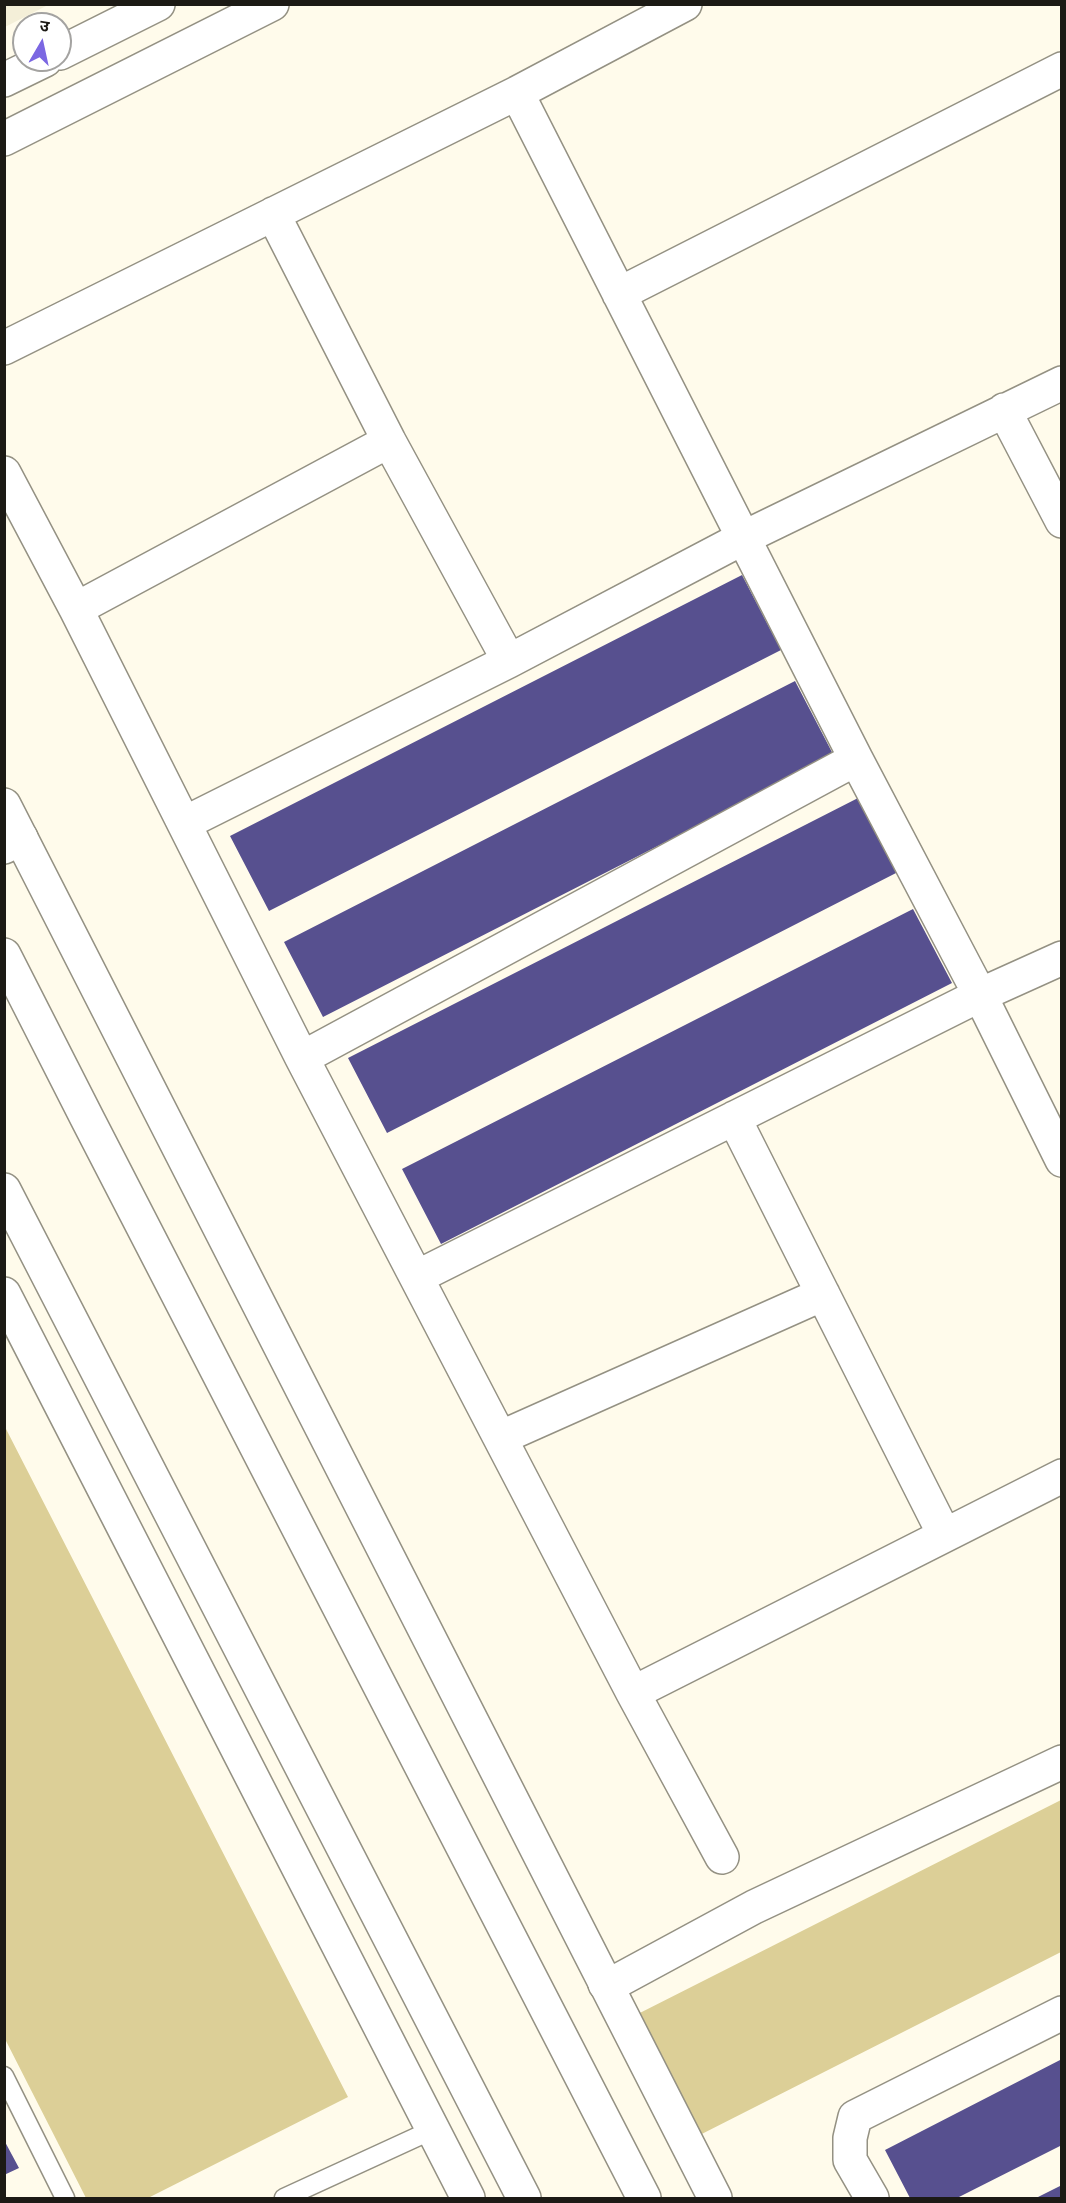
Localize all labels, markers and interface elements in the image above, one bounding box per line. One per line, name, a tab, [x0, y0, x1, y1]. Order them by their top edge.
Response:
north arrow	[12, 12, 72, 72]
text: उ	[38, 16, 51, 36]

